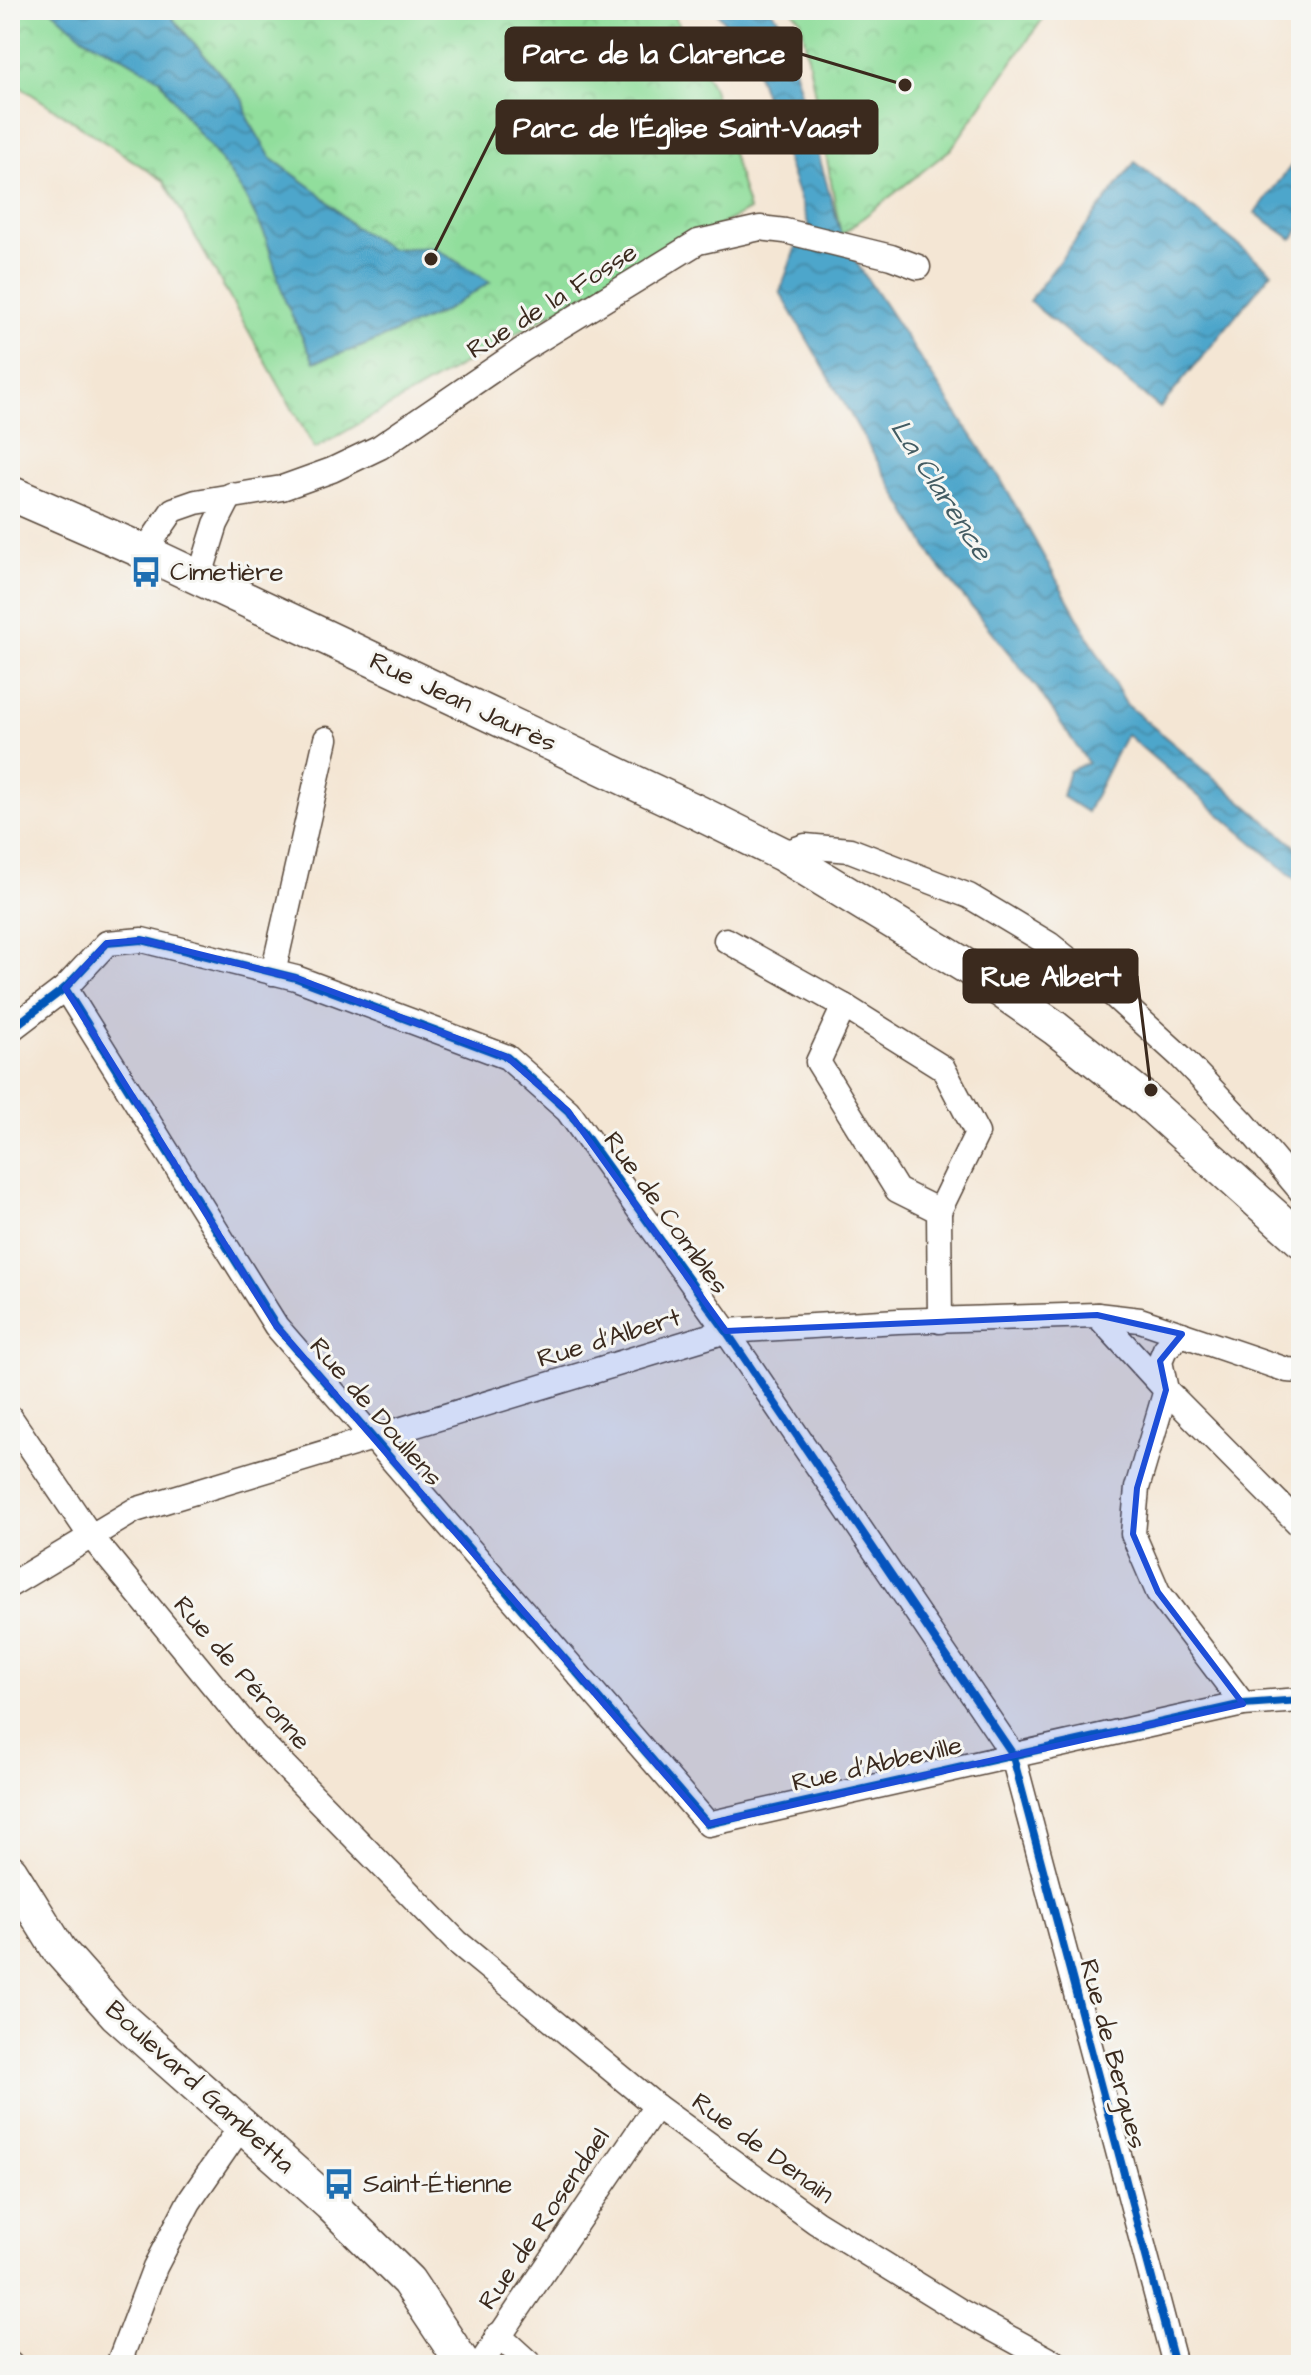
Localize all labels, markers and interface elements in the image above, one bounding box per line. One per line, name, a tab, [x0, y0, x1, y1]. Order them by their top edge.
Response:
callout: Parc de la Clarence	[506, 28, 801, 80]
text: Parc de la Clarence	[523, 35, 786, 74]
callout: Parc de l'Église Saint-Vaast	[497, 101, 877, 153]
text: Parc de l'Église Saint-Vaast	[513, 109, 862, 150]
street label: Rue de la Fosse	[460, 234, 644, 368]
water label: La Clarence	[881, 412, 1002, 570]
place label: Cimetière	[170, 554, 284, 590]
bus stop icon: Cimetière	[129, 555, 163, 589]
street label: Rue Jean Jaurès	[364, 643, 562, 761]
callout: Rue Albert	[964, 950, 1137, 1002]
text: Rue Albert	[981, 958, 1122, 997]
street label: Rue de Combles	[595, 1124, 737, 1302]
street label: Rue d'Albert	[533, 1299, 686, 1377]
street label: Rue de Doullens	[301, 1330, 451, 1494]
street label: Rue de Péronne	[165, 1588, 319, 1758]
street label: Rue d'Abbeville	[789, 1727, 965, 1801]
street label: Rue de Bergues	[1068, 1955, 1156, 2153]
street label: Boulevard Gambetta	[97, 1992, 303, 2182]
street label: Rue de Denain	[684, 2084, 842, 2212]
street label: Rue de Rosendael	[470, 2121, 618, 2317]
place label: Saint-Étienne	[363, 2166, 512, 2202]
bus stop icon: Saint-Étienne	[322, 2167, 356, 2201]

